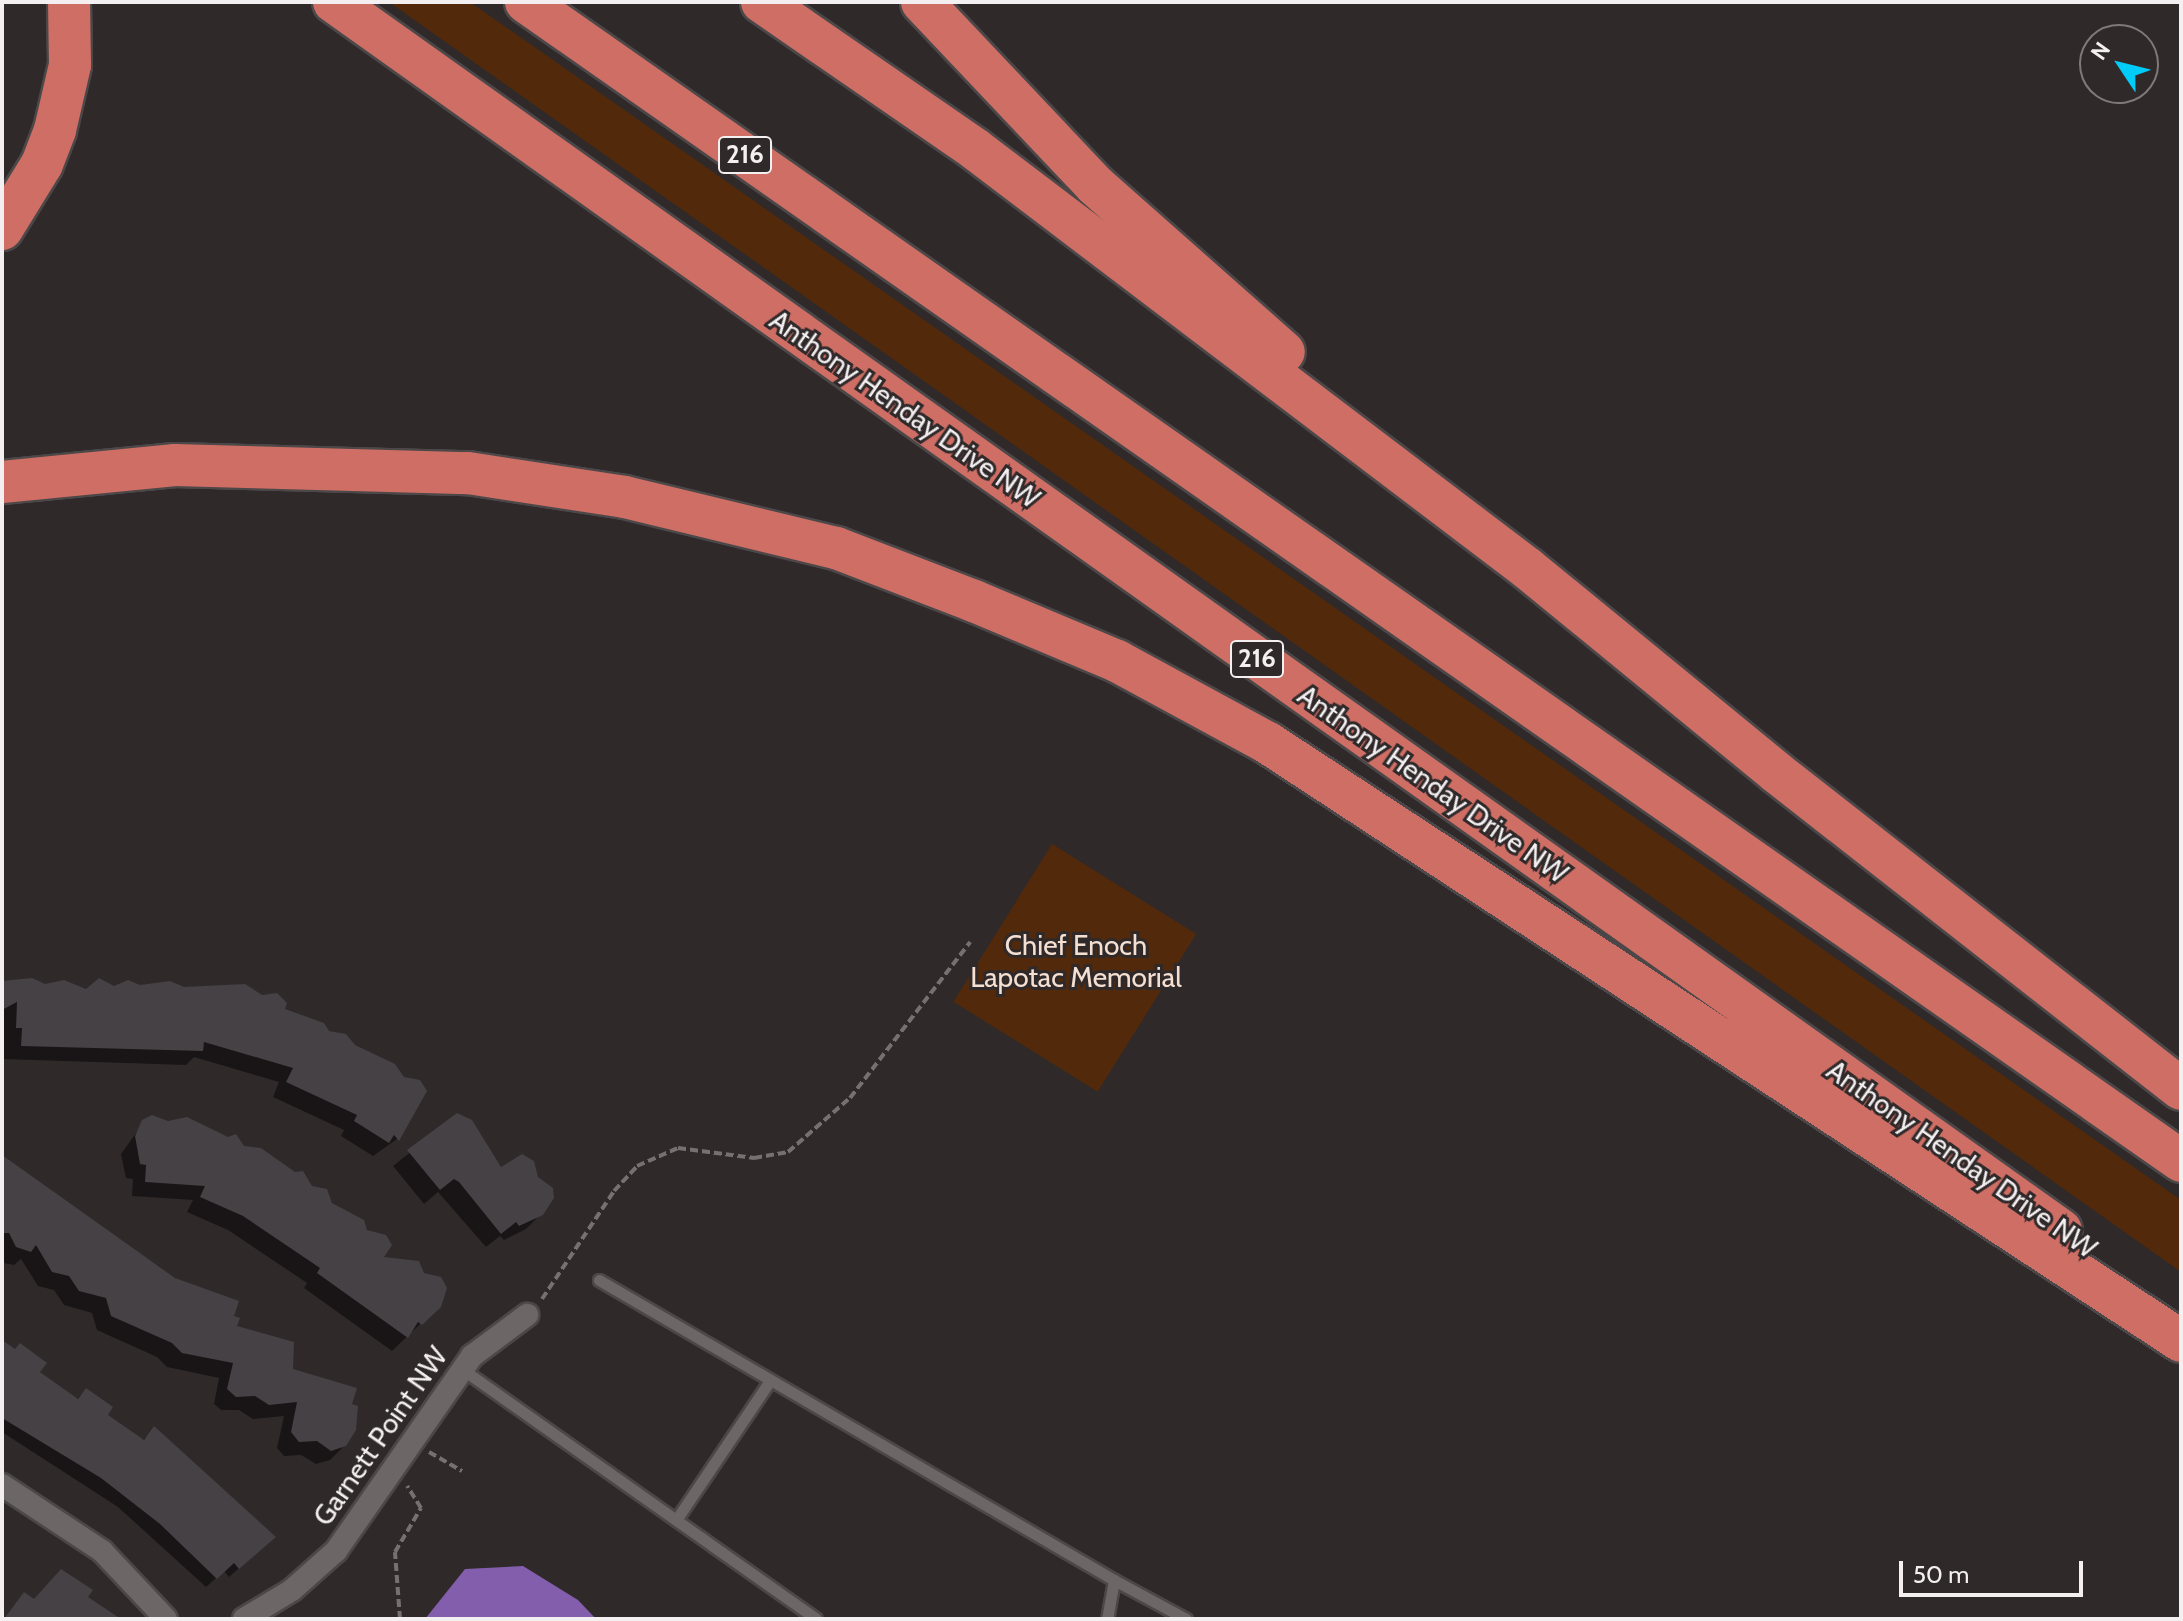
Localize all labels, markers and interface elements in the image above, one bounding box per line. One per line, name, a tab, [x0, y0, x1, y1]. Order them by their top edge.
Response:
north arrow	[2079, 24, 2159, 104]
text: N	[2085, 37, 2116, 65]
road number: 216	[717, 133, 773, 177]
street label: Anthony Henday Drive NW	[764, 303, 1046, 515]
road number: 216	[1229, 637, 1285, 681]
street label: Anthony Henday Drive NW	[1292, 678, 1574, 890]
park label: Chief Enoch Lapotac Memorial	[970, 928, 1182, 994]
street label: Anthony Henday Drive NW	[1821, 1053, 2103, 1265]
street label: Garnett Point NW	[306, 1340, 454, 1532]
scale bar	[1903, 1545, 2087, 1595]
text: 50 m	[1913, 1560, 1969, 1589]

